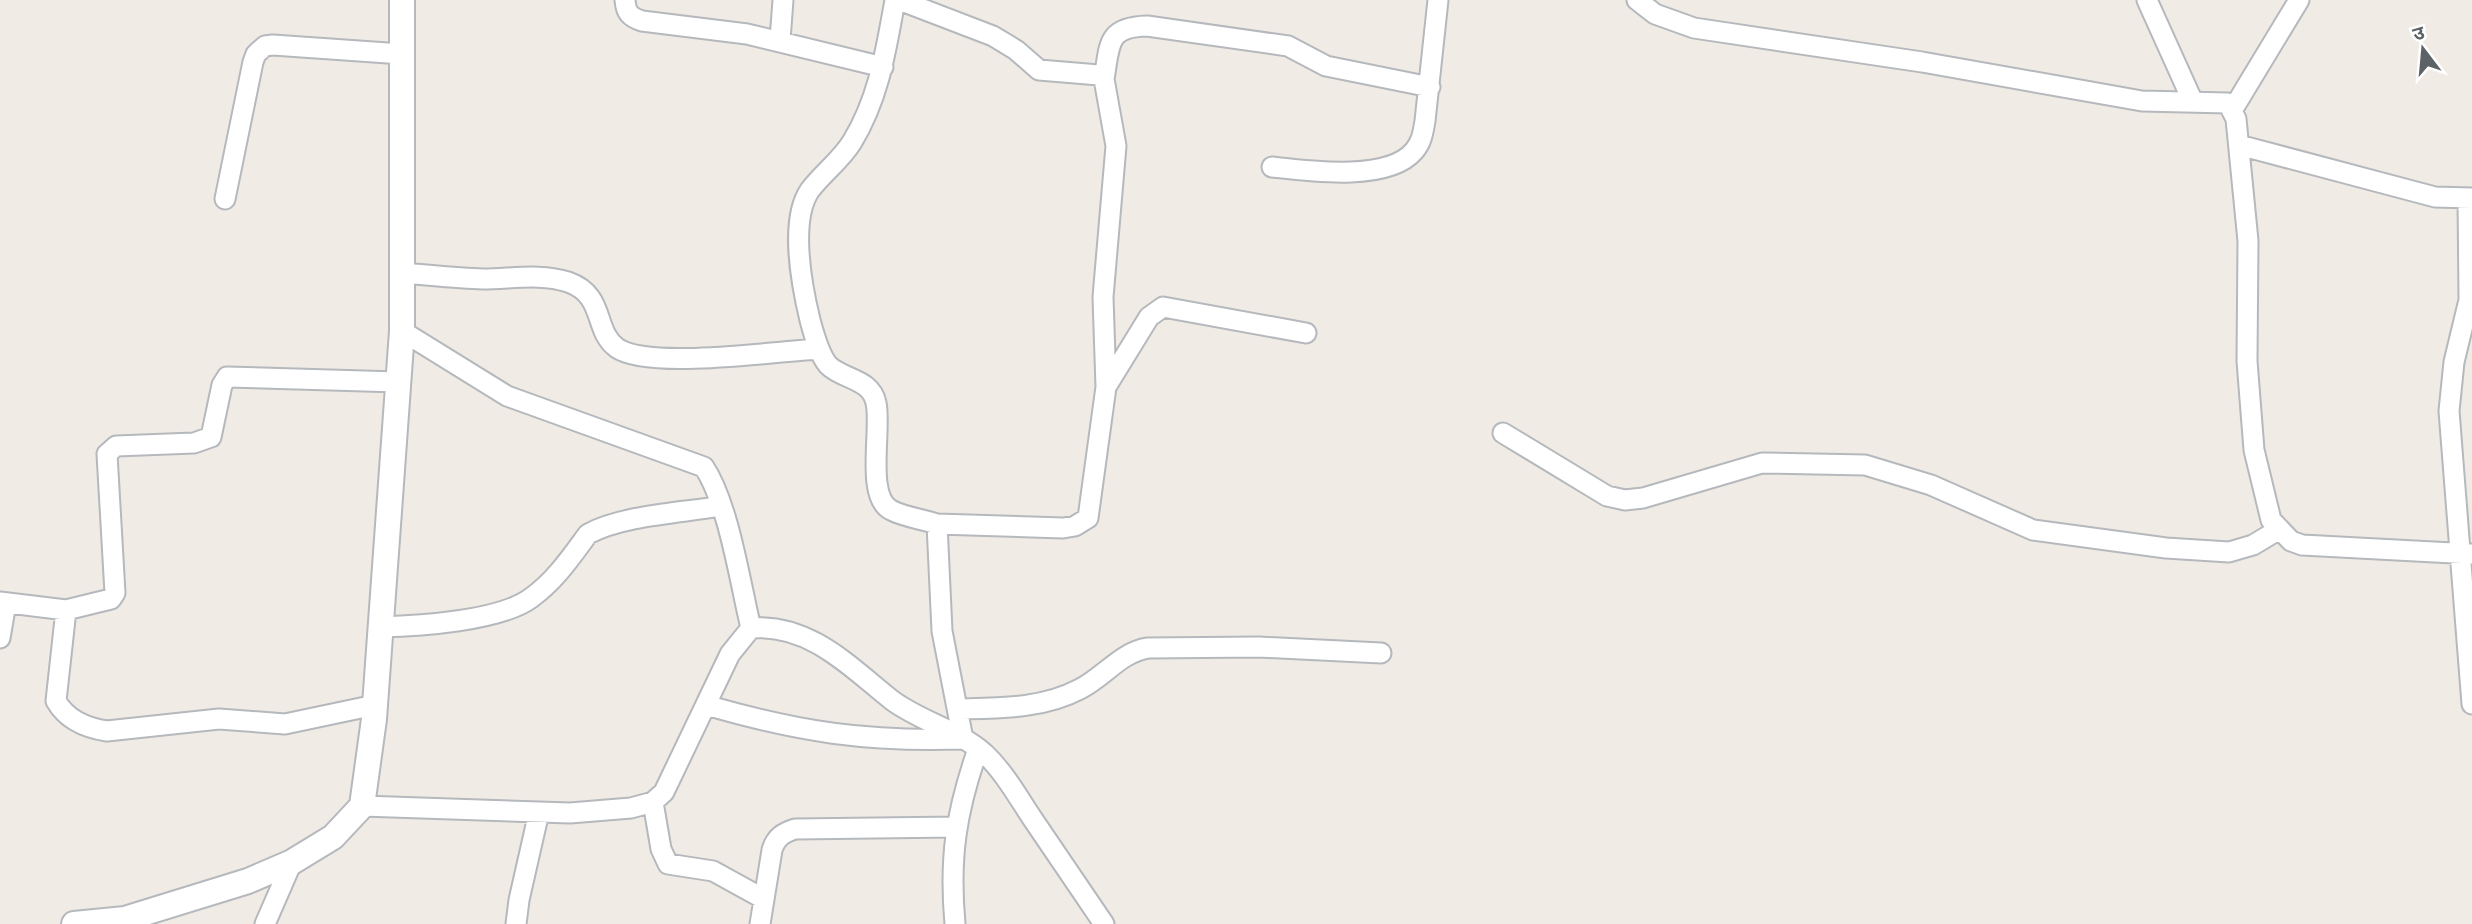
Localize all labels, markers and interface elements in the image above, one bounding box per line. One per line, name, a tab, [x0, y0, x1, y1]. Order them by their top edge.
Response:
north arrow	[2388, 14, 2458, 84]
text: उ	[2410, 20, 2428, 47]

